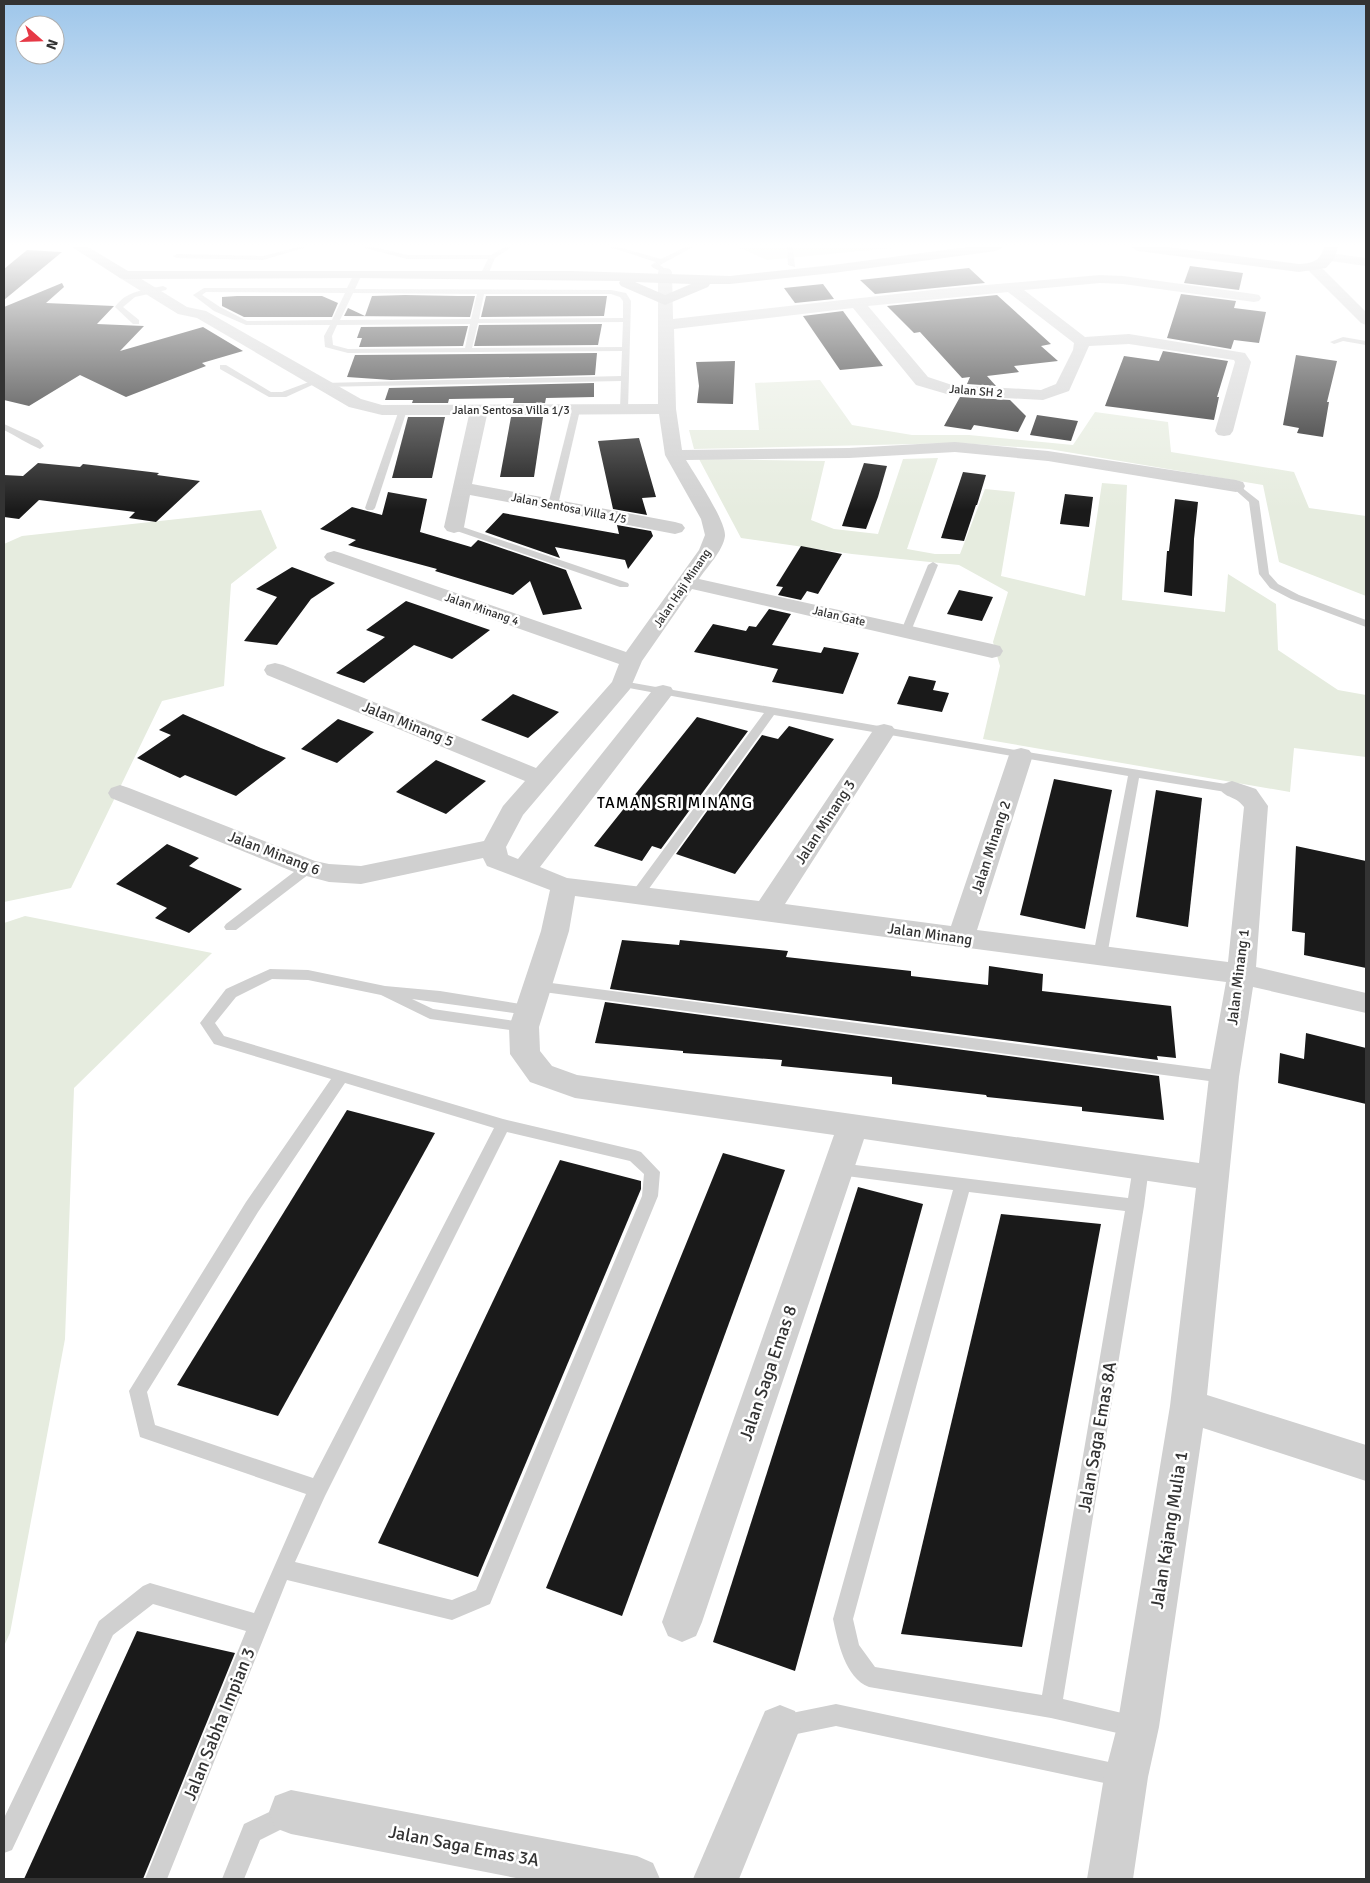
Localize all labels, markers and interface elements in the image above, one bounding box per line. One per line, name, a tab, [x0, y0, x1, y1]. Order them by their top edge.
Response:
north arrow	[15, 15, 65, 65]
text: N	[42, 37, 61, 52]
street label: Jalan SH 2	[948, 382, 1003, 401]
street label: Jalan Sentosa Villa 1/3	[452, 403, 570, 418]
street label: Jalan Sentosa Villa 1/5	[510, 490, 628, 527]
street label: Jalan Haji Minang	[651, 546, 714, 631]
street label: Jalan Minang 4	[443, 590, 521, 629]
street label: Jalan Gate	[811, 603, 867, 630]
street label: Jalan Minang 5	[360, 698, 456, 750]
street label: Jalan Minang 3	[791, 776, 859, 868]
district label: TAMAN SRI MINANG	[597, 793, 753, 813]
street label: Jalan Minang 2	[967, 798, 1015, 896]
street label: Jalan Minang 6	[226, 827, 322, 879]
street label: Jalan Minang	[886, 919, 974, 949]
street label: Jalan Minang 1	[1223, 928, 1253, 1026]
street label: Jalan Saga Emas 8	[735, 1302, 801, 1444]
street label: Jalan Saga Emas 8A	[1073, 1360, 1121, 1514]
street label: Jalan Kajang Mulia 1	[1146, 1450, 1192, 1610]
street label: Jalan Sabha Impian 3	[178, 1644, 260, 1804]
street label: Jalan Saga Emas 3A	[387, 1821, 541, 1871]

